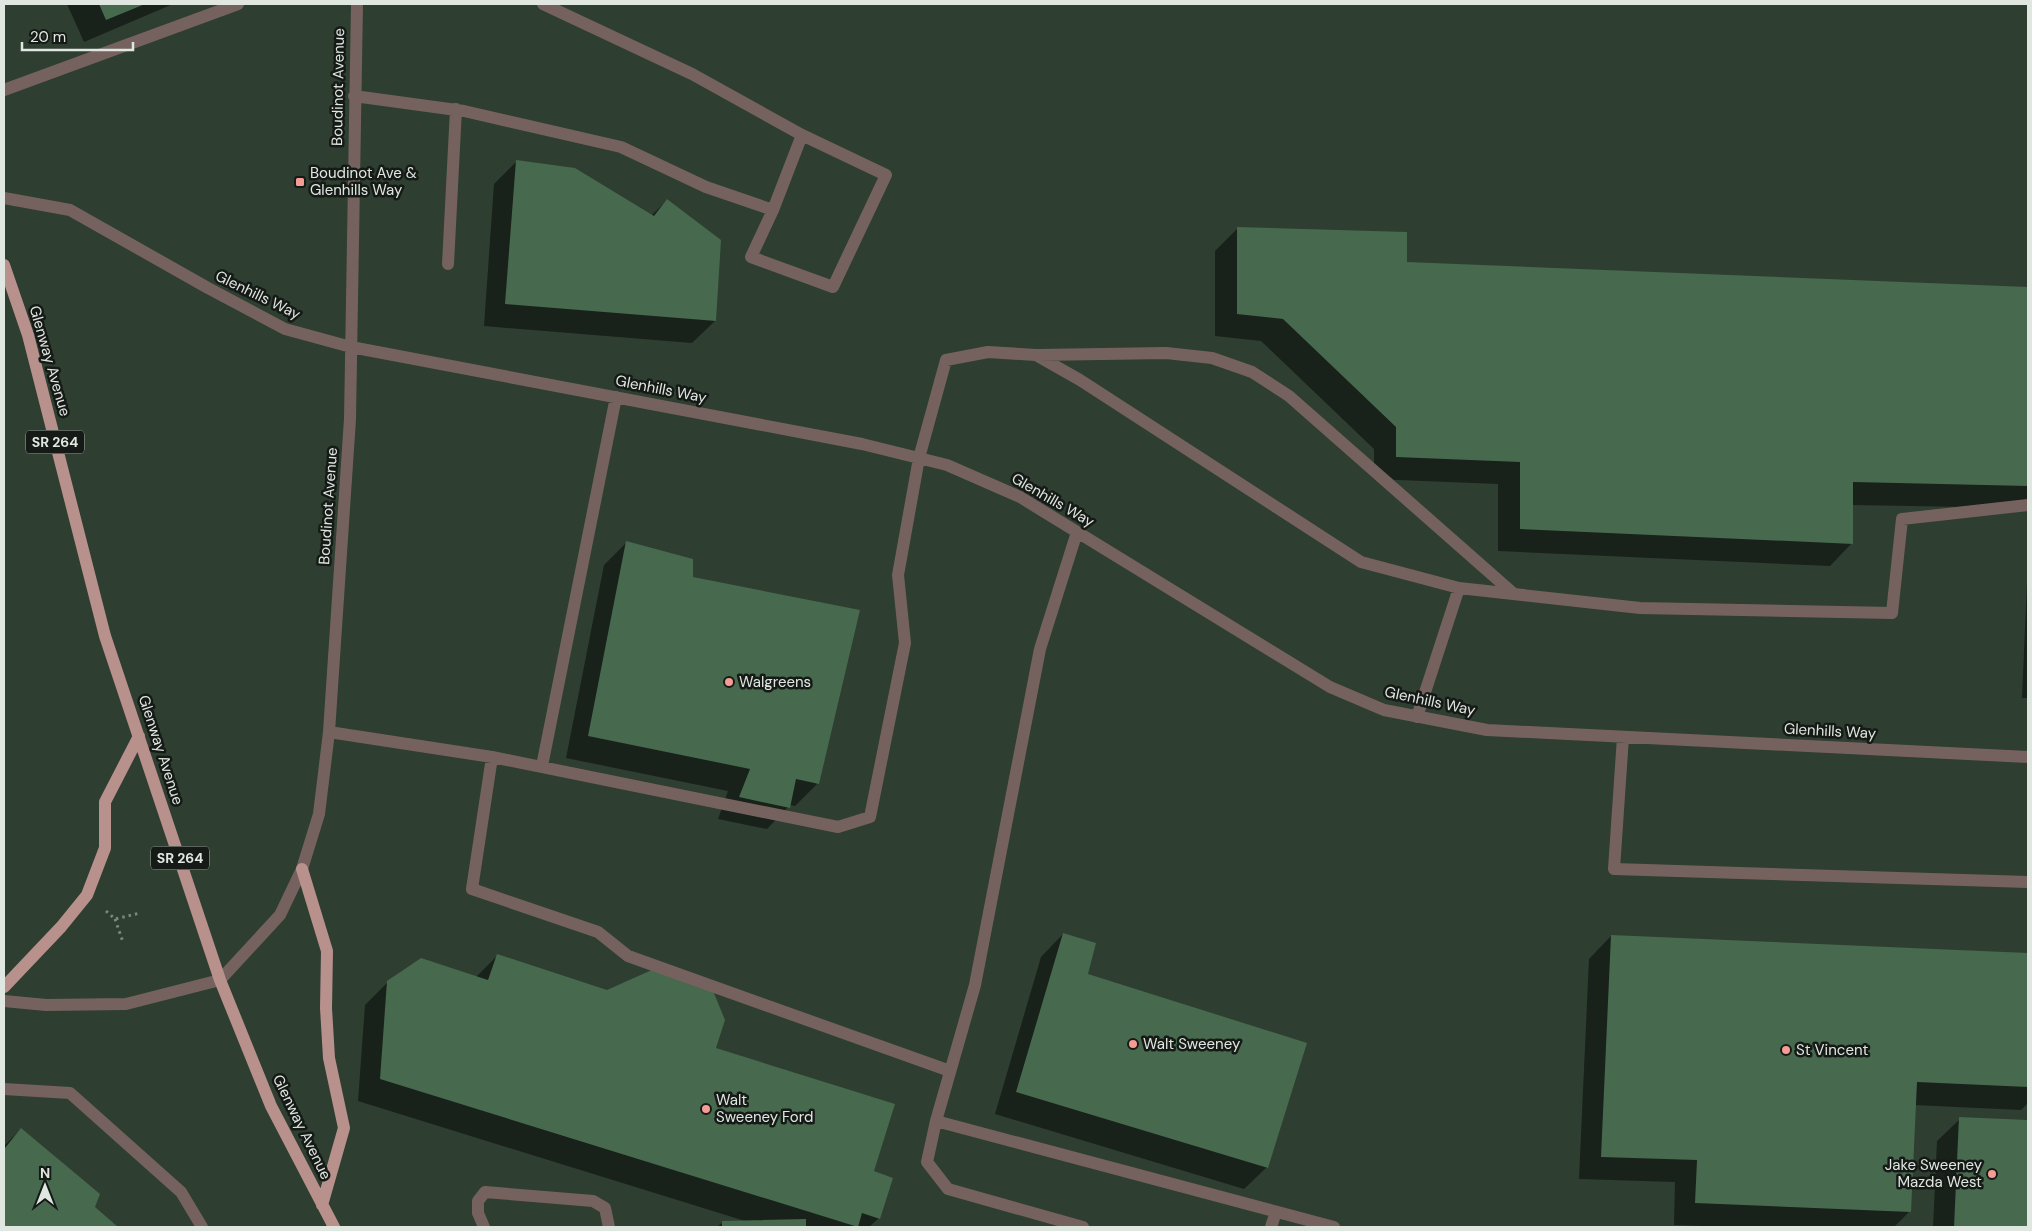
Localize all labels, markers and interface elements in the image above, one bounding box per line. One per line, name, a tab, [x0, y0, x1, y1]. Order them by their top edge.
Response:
scale bar	[22, 20, 134, 52]
text: 20 m	[30, 27, 66, 47]
street label: Boudinot Avenue	[327, 28, 349, 146]
place label: Boudinot Ave & Glenhills Way	[310, 163, 417, 200]
marker: Boudinot Ave & Glenhills Way	[294, 176, 306, 188]
street label: Glenhills Way	[212, 266, 304, 325]
street label: Glenway Avenue	[25, 303, 75, 419]
street label: Glenhills Way	[614, 370, 709, 408]
road number: SR 264	[26, 431, 84, 454]
street label: Boudinot Avenue	[314, 447, 342, 565]
street label: Glenhills Way	[1008, 468, 1099, 532]
place label: Walgreens	[739, 672, 811, 692]
marker: Walgreens	[723, 676, 735, 688]
street label: Glenhills Way	[1383, 682, 1478, 721]
street label: Glenway Avenue	[134, 693, 188, 807]
street label: Glenhills Way	[1783, 719, 1877, 743]
road number: SR 264	[151, 846, 209, 870]
place label: Walt Sweeney	[1143, 1034, 1241, 1054]
marker: Walt Sweeney	[1127, 1038, 1139, 1050]
place label: St Vincent	[1796, 1040, 1869, 1060]
marker: St Vincent	[1780, 1044, 1792, 1056]
street label: Glenway Avenue	[268, 1071, 336, 1183]
place label: Walt Sweeney Ford	[716, 1090, 813, 1127]
marker: Walt Sweeney Ford	[700, 1103, 712, 1115]
place label: Jake Sweeney Mazda West	[1885, 1155, 1983, 1192]
north arrow	[20, 1161, 70, 1211]
text: N	[40, 1164, 50, 1182]
marker: Jake Sweeney Mazda West	[1986, 1168, 1998, 1180]

